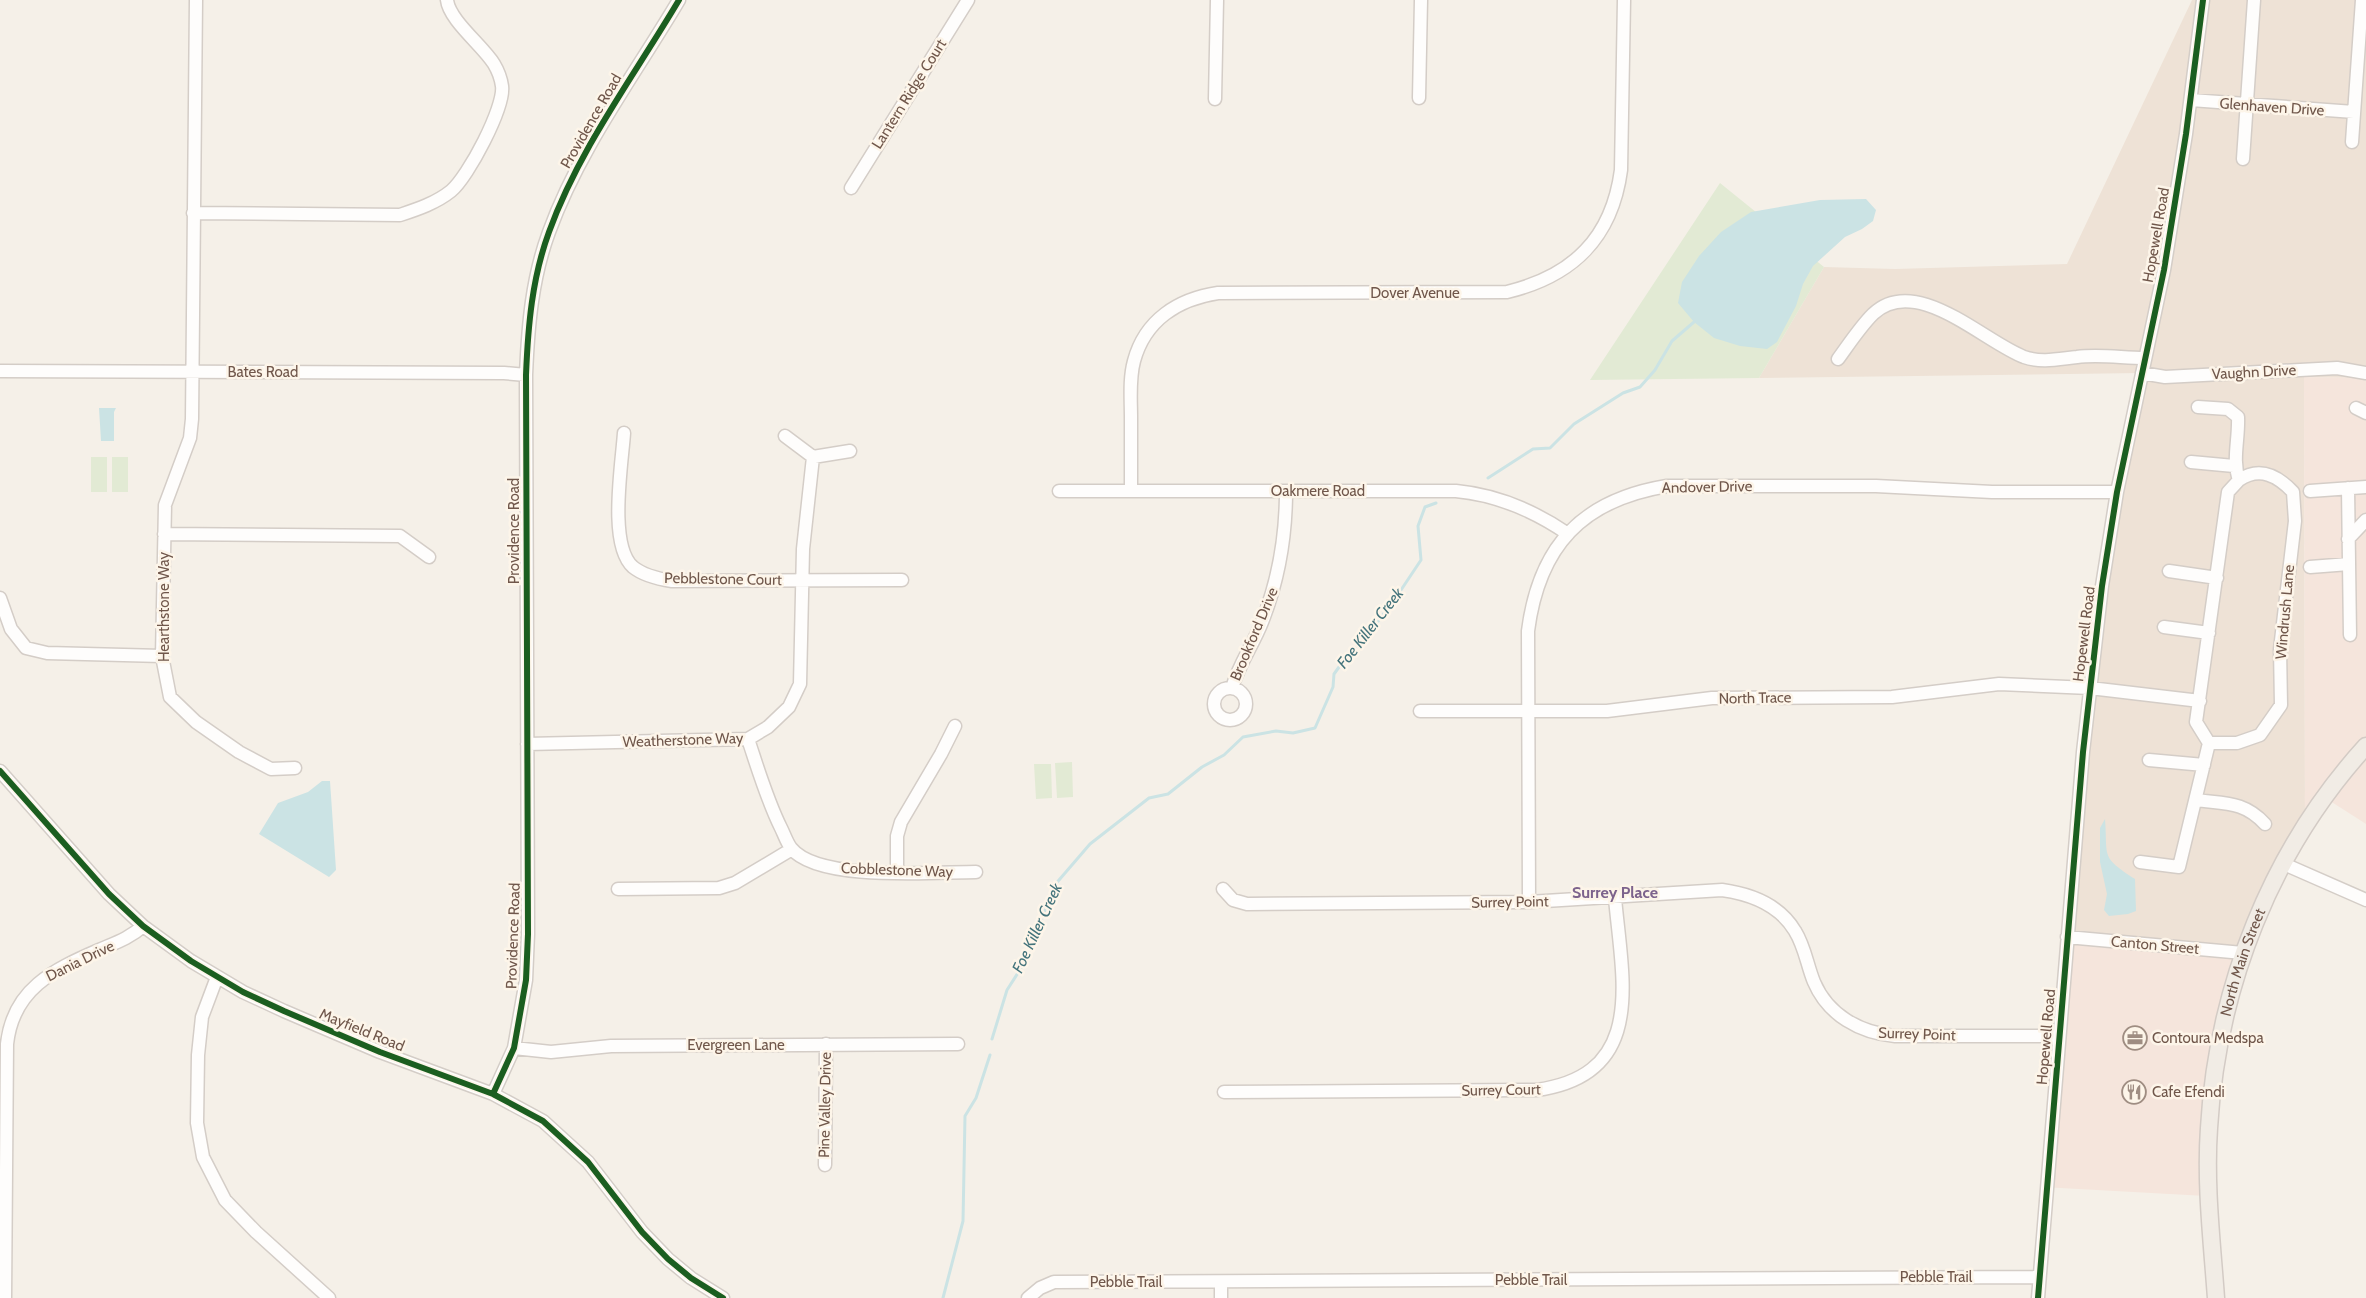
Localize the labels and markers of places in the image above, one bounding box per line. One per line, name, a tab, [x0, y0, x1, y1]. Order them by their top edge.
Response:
office icon: Contoura Medspa	[2122, 1025, 2148, 1051]
place label: Contoura Medspa	[2152, 1029, 2264, 1047]
restaurant icon: Cafe Efendi	[2121, 1079, 2147, 1105]
place label: Cafe Efendi	[2152, 1083, 2225, 1101]

